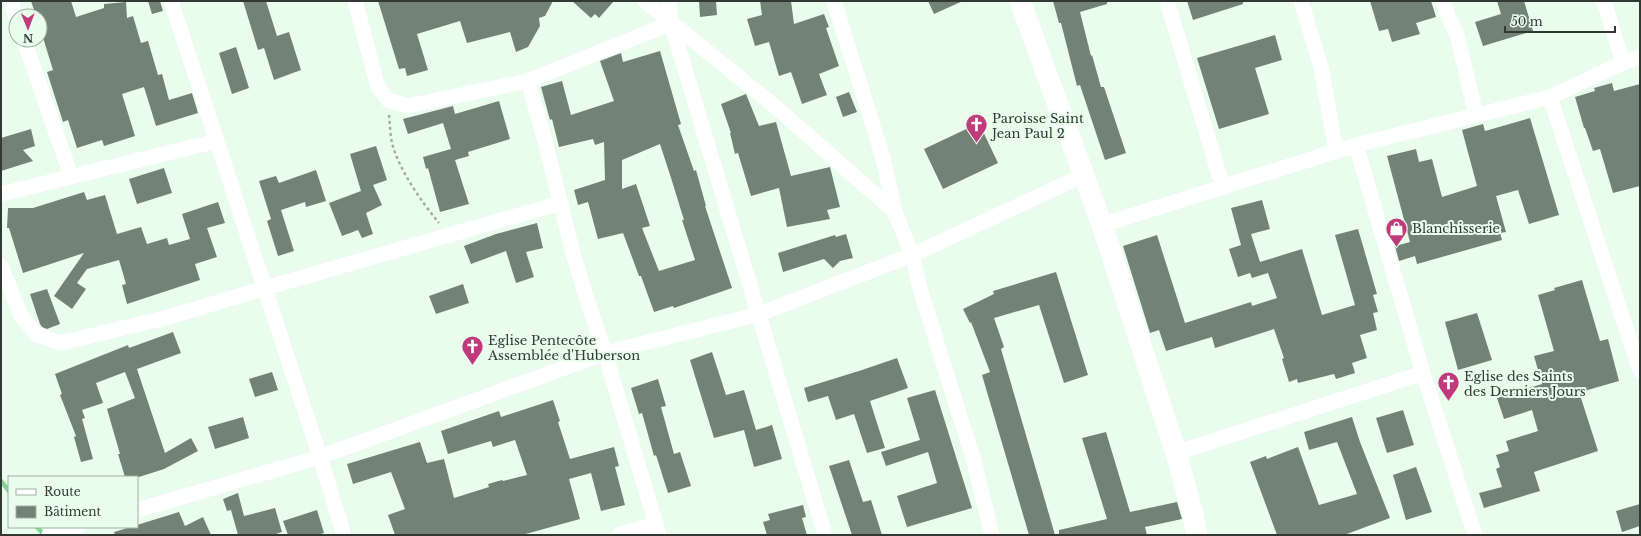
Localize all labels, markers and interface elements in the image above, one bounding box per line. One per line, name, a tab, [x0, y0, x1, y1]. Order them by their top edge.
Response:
north arrow	[8, 8, 48, 48]
scale bar	[1505, 8, 1615, 34]
text: 50 m	[1511, 14, 1543, 29]
text: N	[22, 31, 33, 45]
place label: Paroisse Saint Jean Paul 2	[990, 110, 1084, 142]
church icon: Paroisse Saint Jean Paul 2	[963, 112, 989, 145]
shop icon: Blanchisserie	[1384, 215, 1410, 248]
place label: Blanchisserie	[1412, 220, 1500, 237]
place label: Eglise Pentecôte Assemblée d'Huberson	[487, 332, 640, 364]
church icon: Eglise Pentecôte Assemblée d'Huberson	[459, 334, 485, 367]
place label: Eglise des Saints des Derniers Jours	[1464, 368, 1586, 400]
church icon: Eglise des Saints des Derniers Jours	[1435, 370, 1461, 403]
legend	[8, 476, 138, 528]
text: Route	[44, 484, 81, 499]
text: Bâtiment	[44, 504, 102, 519]

